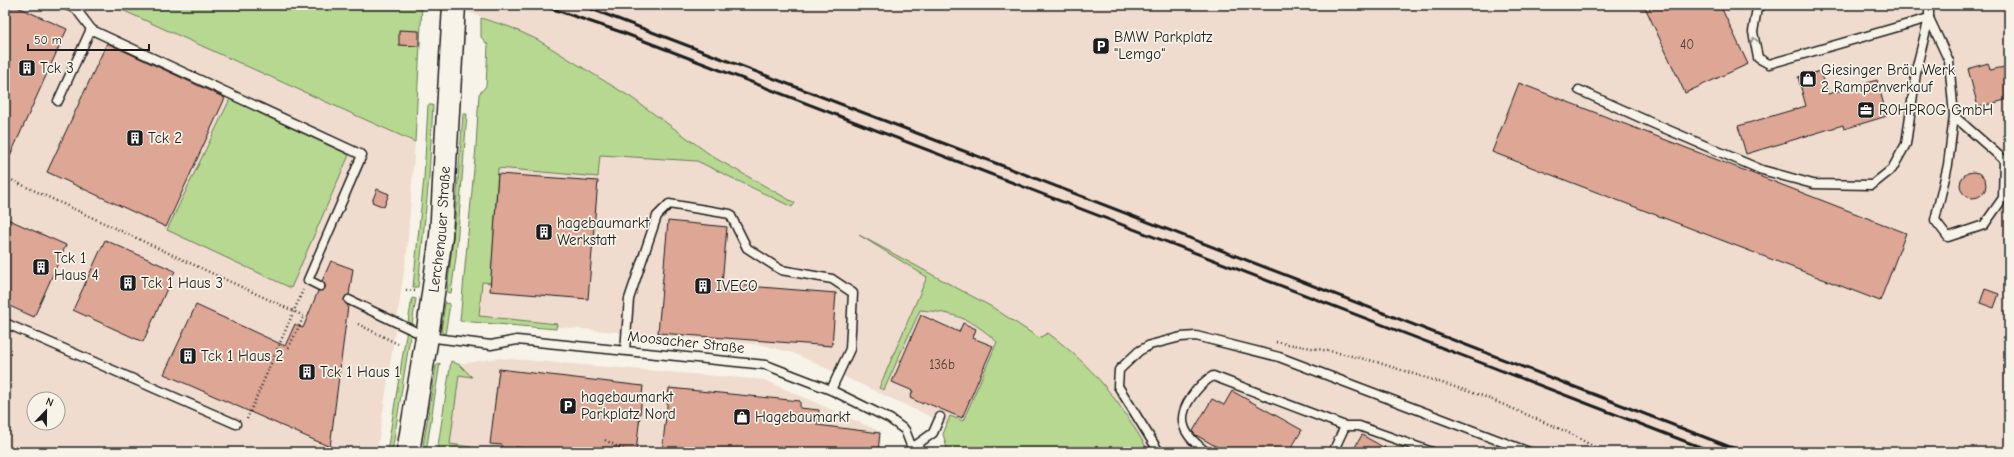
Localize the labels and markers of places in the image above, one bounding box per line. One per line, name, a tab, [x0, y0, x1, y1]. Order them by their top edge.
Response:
place label: BMW Parkplatz "Lemgo"	[1114, 28, 1213, 63]
parking icon: BMW Parkplatz "Lemgo"	[1091, 36, 1111, 56]
building icon: Tck 3	[17, 58, 37, 78]
place label: Tck 3	[40, 59, 74, 77]
place label: Giesinger Bräu Werk 2 Rampenverkauf	[1821, 61, 1956, 96]
shop icon: Giesinger Bräu Werk 2 Rampenverkauf	[1798, 69, 1818, 89]
office icon: ROHPROG GmbH	[1856, 100, 1876, 120]
place label: ROHPROG GmbH	[1879, 101, 1993, 119]
building icon: Tck 2	[125, 128, 145, 148]
place label: Tck 2	[148, 129, 182, 147]
place label: hagebaumarkt Werkstatt	[557, 214, 650, 249]
building icon: hagebaumarkt Werkstatt	[534, 222, 554, 242]
place label: Tck 1 Haus 4	[54, 249, 99, 284]
building icon: Tck 1 Haus 4	[31, 257, 51, 277]
building icon: Tck 1 Haus 3	[118, 273, 138, 293]
place label: Tck 1 Haus 3	[141, 274, 223, 292]
building icon: IVECO	[693, 276, 713, 296]
place label: IVECO	[716, 277, 758, 295]
building icon: Tck 1 Haus 2	[178, 346, 198, 366]
place label: Tck 1 Haus 2	[201, 347, 283, 365]
building icon: Tck 1 Haus 1	[297, 362, 317, 382]
place label: Tck 1 Haus 1	[320, 363, 401, 381]
place label: hagebaumarkt Parkplatz Nord	[581, 388, 676, 423]
parking icon: hagebaumarkt Parkplatz Nord	[558, 396, 578, 416]
shop icon: Hagebaumarkt	[732, 407, 752, 427]
place label: Hagebaumarkt	[755, 408, 851, 426]

